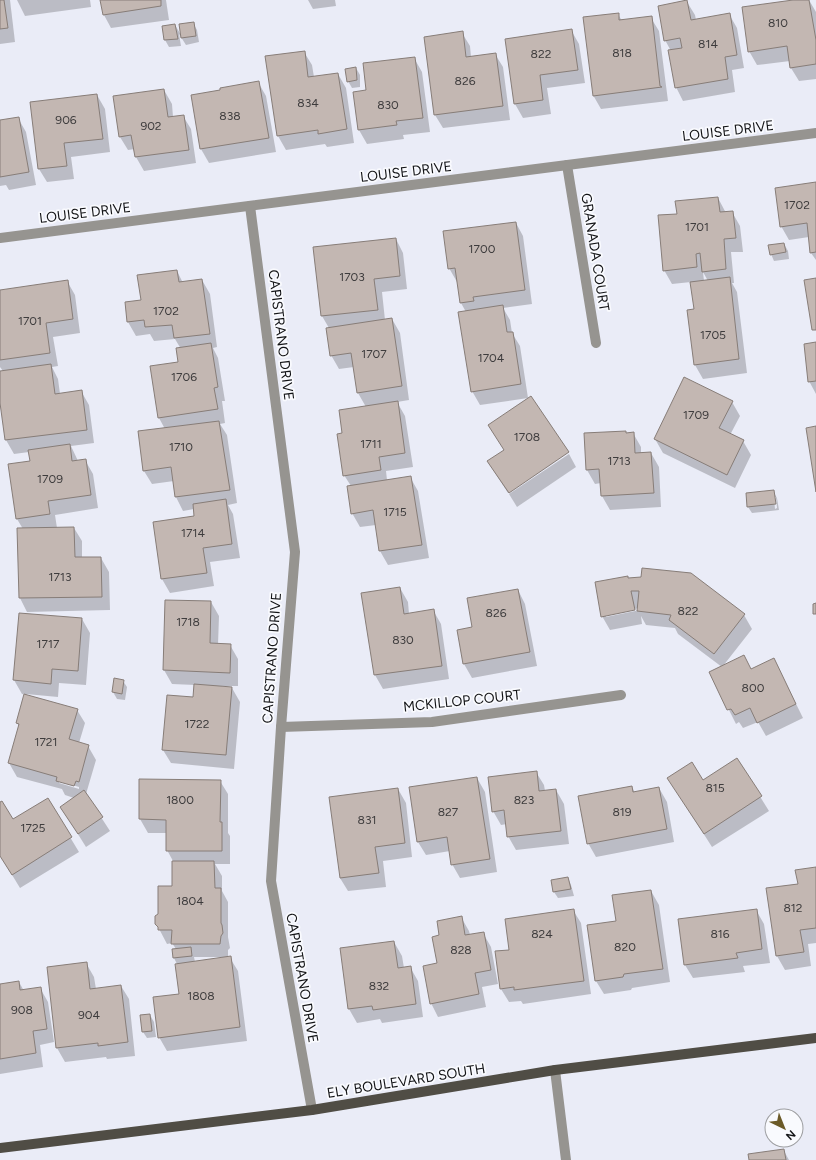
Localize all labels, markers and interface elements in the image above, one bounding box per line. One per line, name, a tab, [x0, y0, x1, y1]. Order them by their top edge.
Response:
house number: 810	[768, 16, 788, 30]
house number: 814	[698, 37, 718, 51]
house number: 818	[612, 46, 632, 60]
house number: 822	[531, 47, 551, 61]
house number: 826	[455, 74, 476, 88]
house number: 834	[297, 96, 319, 110]
house number: 830	[377, 98, 399, 112]
house number: 838	[219, 109, 241, 123]
house number: 906	[55, 113, 77, 127]
street label: LOUISE DRIVE	[681, 117, 775, 145]
house number: 902	[140, 119, 162, 133]
street label: LOUISE DRIVE	[359, 158, 453, 186]
street label: GRANADA COURT	[577, 192, 613, 312]
house number: 1702	[784, 198, 810, 212]
street label: LOUISE DRIVE	[38, 199, 132, 227]
house number: 1701	[685, 220, 709, 234]
house number: 1700	[469, 242, 496, 256]
street label: CAPISTRANO DRIVE	[265, 269, 297, 401]
house number: 1703	[339, 270, 365, 284]
house number: 1702	[153, 304, 179, 318]
house number: 1701	[18, 314, 42, 328]
house number: 1705	[700, 328, 726, 342]
house number: 1707	[361, 347, 387, 361]
house number: 1704	[478, 351, 505, 365]
house number: 1706	[171, 370, 197, 384]
house number: 1709	[683, 408, 709, 422]
house number: 1708	[514, 430, 540, 444]
house number: 1711	[360, 437, 382, 451]
house number: 1710	[169, 440, 193, 454]
house number: 1713	[608, 454, 630, 468]
house number: 1709	[37, 472, 63, 486]
house number: 1715	[383, 505, 407, 519]
house number: 1714	[181, 526, 205, 540]
house number: 1713	[49, 570, 71, 584]
street label: CAPISTRANO DRIVE	[259, 592, 285, 724]
house number: 822	[678, 604, 698, 618]
house number: 826	[486, 606, 507, 620]
house number: 1718	[176, 615, 200, 629]
house number: 830	[392, 633, 414, 647]
house number: 1717	[37, 637, 60, 651]
house number: 800	[742, 681, 765, 695]
street label: MCKILLOP COURT	[402, 686, 522, 716]
house number: 1722	[185, 717, 209, 731]
house number: 1721	[34, 735, 58, 749]
house number: 815	[705, 781, 725, 795]
house number: 1800	[166, 793, 194, 807]
house number: 823	[514, 793, 534, 807]
house number: 827	[438, 805, 459, 819]
house number: 819	[612, 805, 632, 819]
house number: 831	[358, 813, 376, 827]
house number: 1725	[20, 821, 46, 835]
house number: 1804	[176, 894, 204, 908]
house number: 812	[783, 901, 803, 915]
street label: CAPISTRANO DRIVE	[282, 912, 322, 1044]
house number: 824	[531, 927, 553, 941]
house number: 816	[710, 927, 730, 941]
house number: 820	[614, 940, 636, 954]
house number: 828	[450, 943, 472, 957]
house number: 832	[369, 979, 389, 993]
house number: 1808	[187, 989, 215, 1003]
house number: 908	[11, 1003, 33, 1017]
house number: 904	[78, 1008, 101, 1022]
street label: ELY BOULEVARD SOUTH	[326, 1060, 486, 1102]
north arrow	[764, 1108, 804, 1148]
text: N	[783, 1127, 798, 1143]

